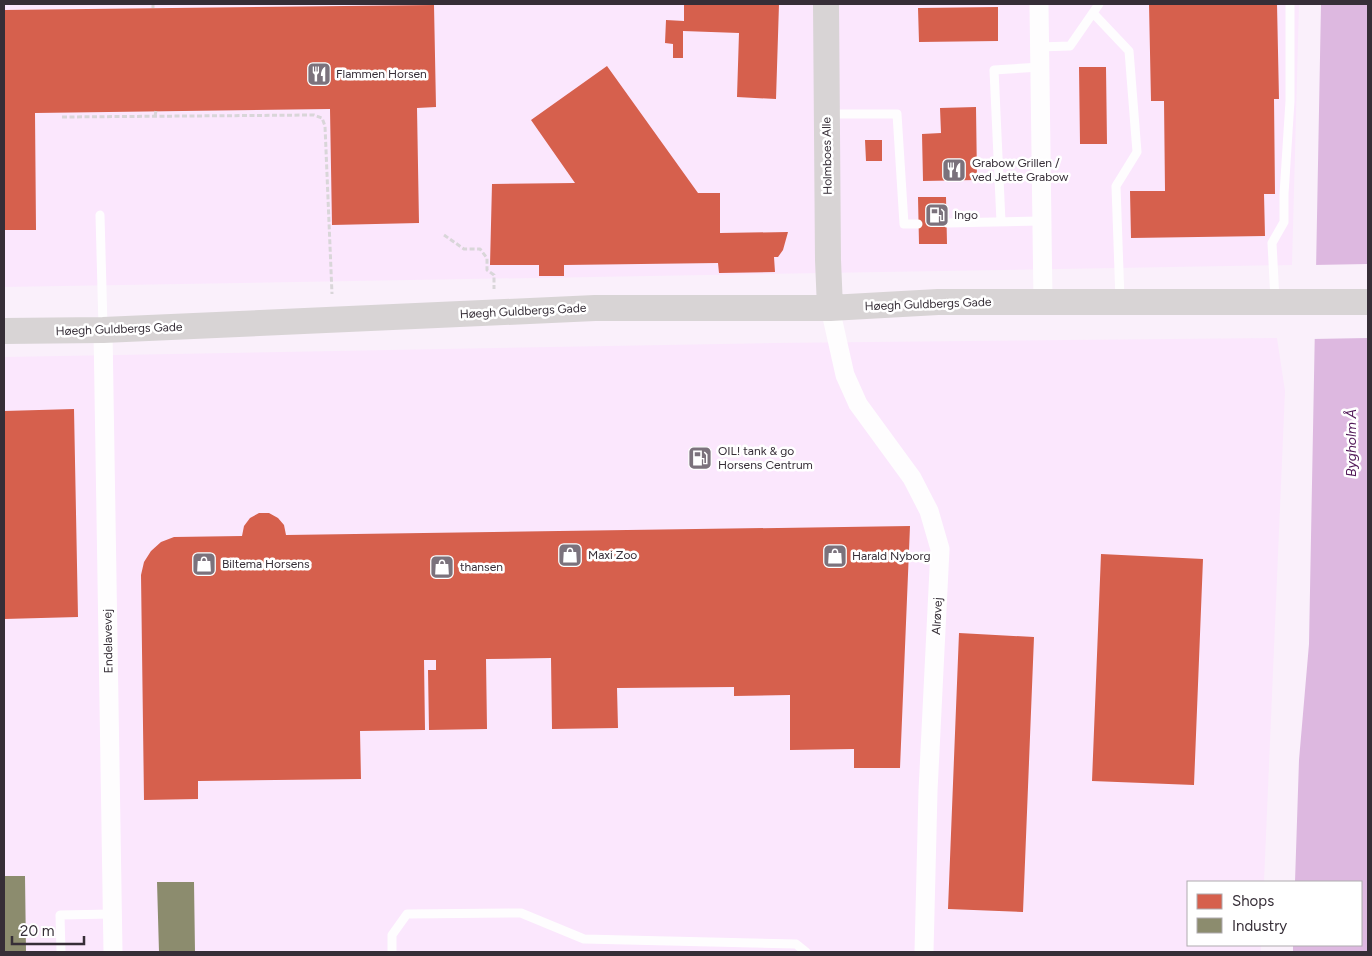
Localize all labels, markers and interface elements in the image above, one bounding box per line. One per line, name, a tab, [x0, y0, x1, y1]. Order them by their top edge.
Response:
restaurant icon: Flammen Horsen	[306, 61, 332, 87]
place label: Flammen Horsen	[336, 67, 427, 81]
street label: Holmboes Alle	[819, 117, 835, 195]
place label: Grabow Grillen / ved Jette Grabow	[972, 156, 1069, 184]
restaurant icon: Grabow Grillen / ved Jette Grabow	[941, 157, 967, 183]
fuel station icon: Ingo	[924, 202, 950, 228]
place label: Ingo	[954, 208, 978, 222]
street label: Høegh Guldbergs Gade	[864, 295, 992, 313]
street label: Høegh Guldbergs Gade	[459, 301, 587, 321]
street label: Høegh Guldbergs Gade	[55, 320, 183, 338]
water label: Bygholm Å	[1343, 409, 1360, 477]
place label: OIL! tank & go Horsens Centrum	[718, 444, 813, 472]
fuel station icon: OIL! tank & go Horsens Centrum	[687, 445, 713, 471]
shop icon: Maxi Zoo	[557, 542, 583, 568]
shop icon: Harald Nyborg	[822, 543, 848, 569]
place label: Maxi Zoo	[588, 548, 637, 562]
place label: Harald Nyborg	[852, 549, 931, 563]
shop icon: Biltema Horsens	[191, 551, 217, 577]
shop icon: thansen	[429, 554, 455, 580]
place label: Biltema Horsens	[222, 557, 310, 571]
place label: thansen	[460, 560, 503, 574]
street label: Alrøvej	[929, 597, 945, 635]
street label: Endelavevej	[100, 609, 116, 673]
legend	[1187, 881, 1362, 946]
text: Shops	[1232, 892, 1274, 910]
scale bar	[12, 914, 85, 946]
text: Industry	[1232, 917, 1287, 935]
text: 20 m	[20, 922, 54, 940]

